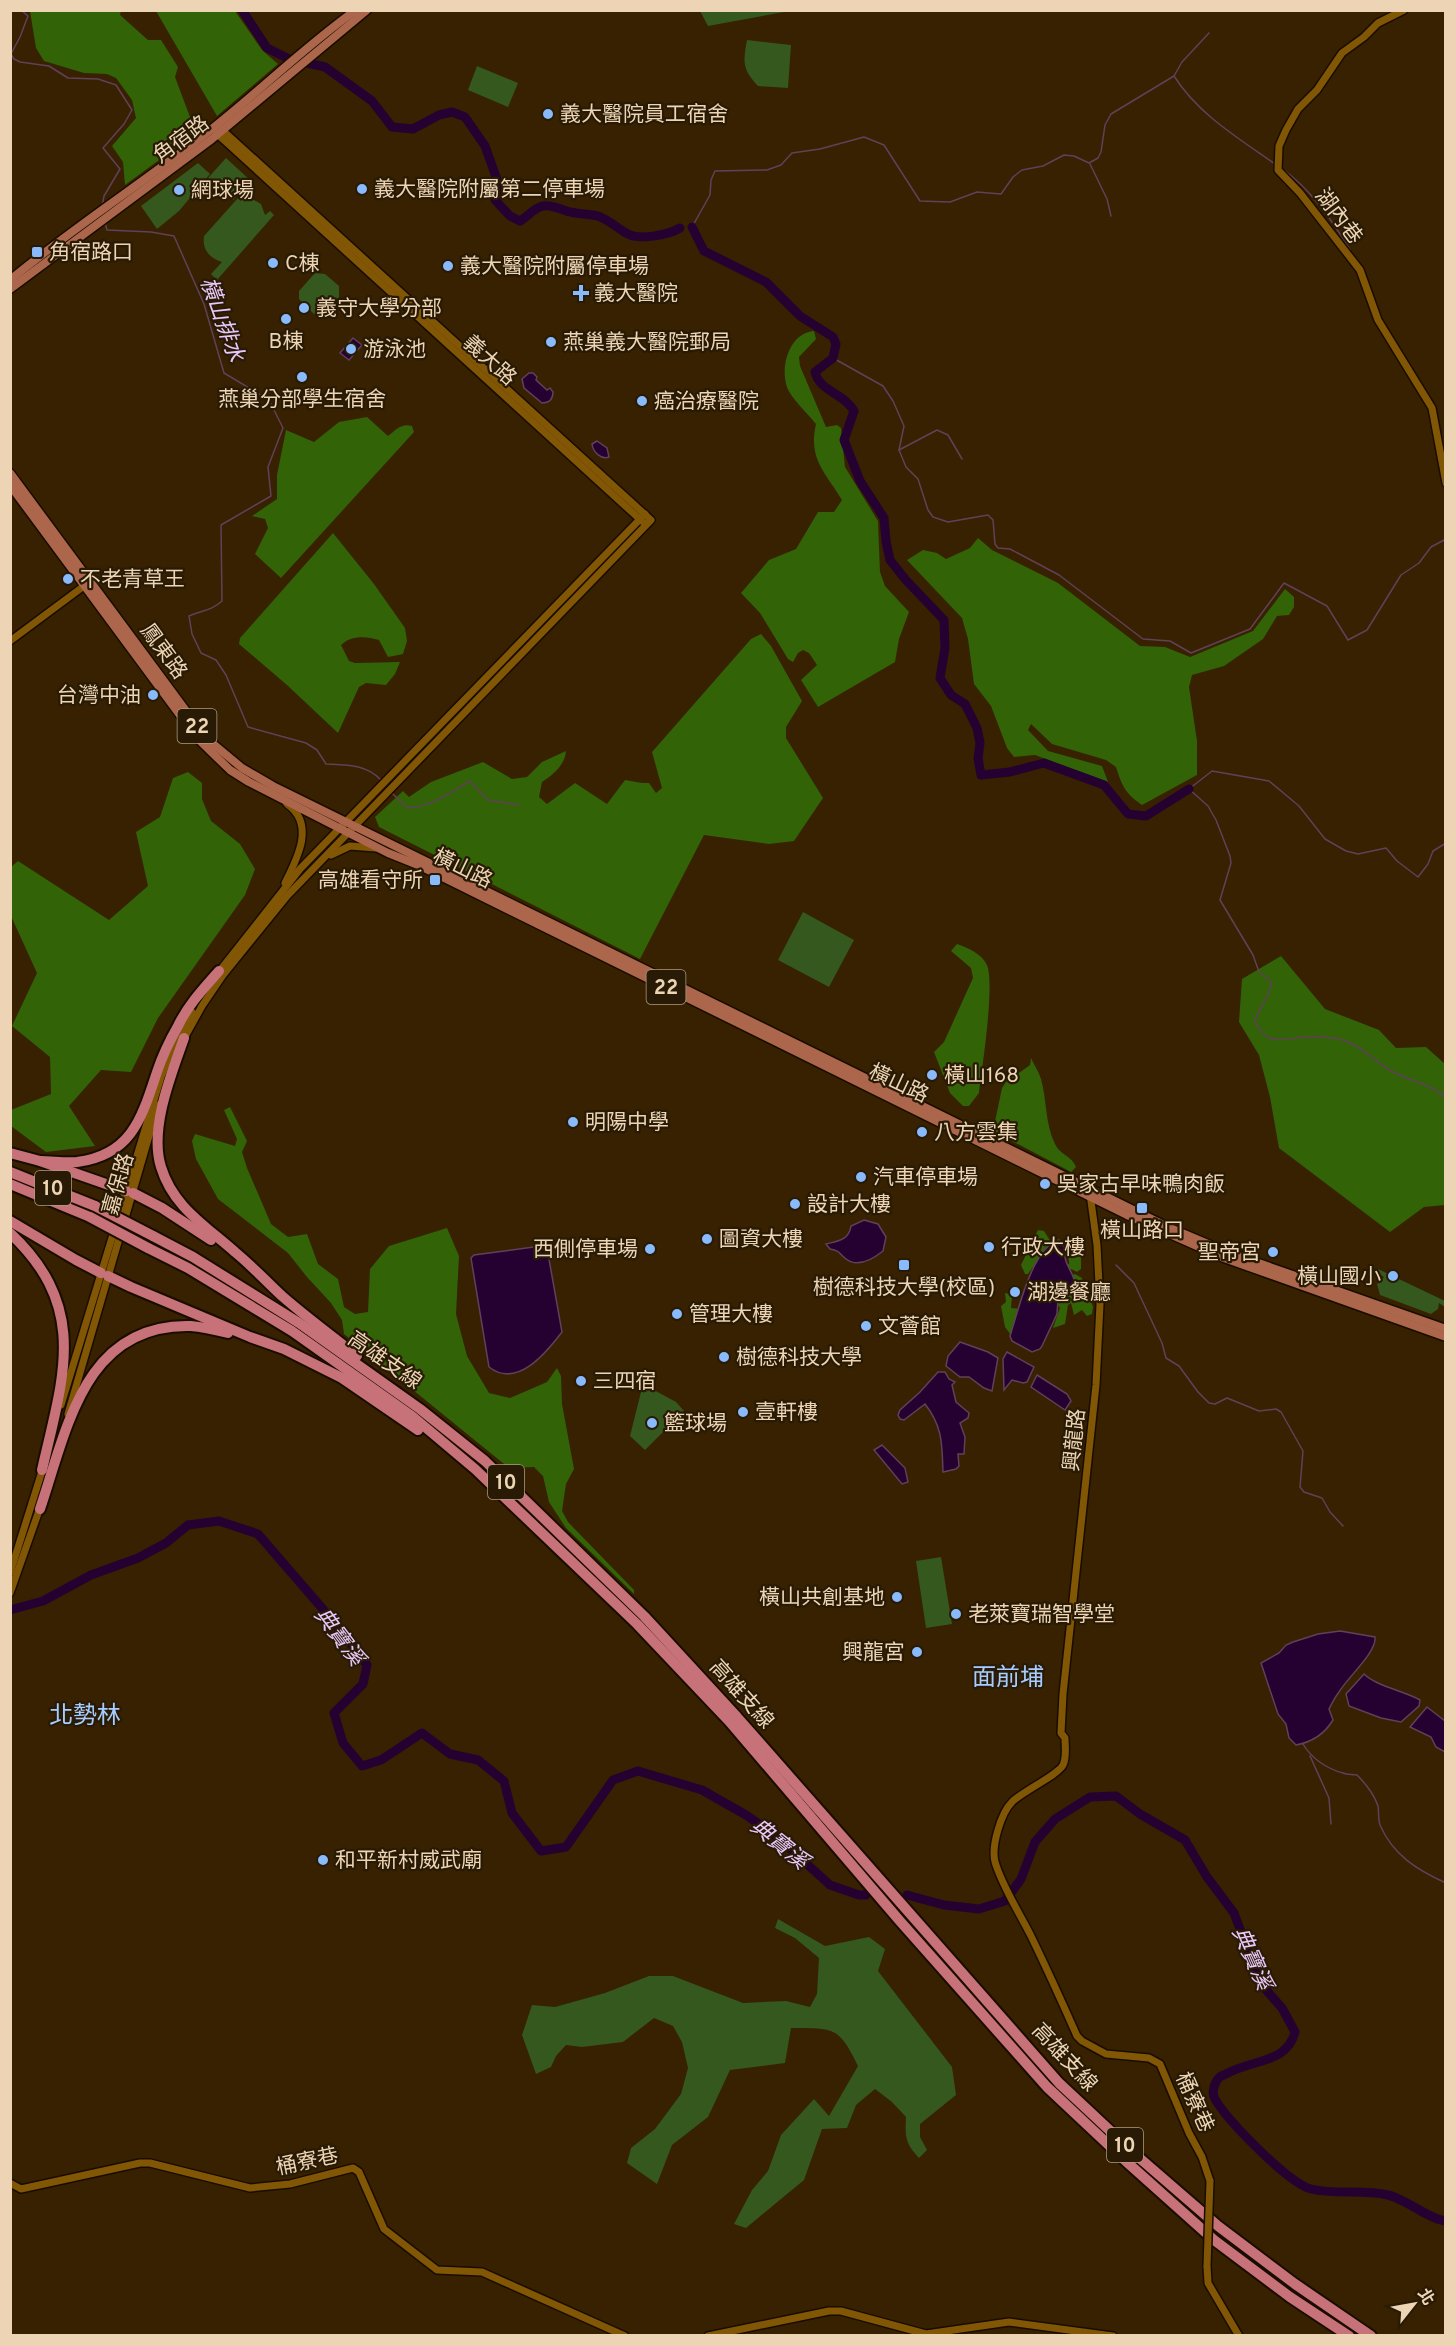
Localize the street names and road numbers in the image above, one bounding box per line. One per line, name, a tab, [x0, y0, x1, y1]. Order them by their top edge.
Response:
street label: 角宿路	[149, 110, 215, 170]
street label: 湖內巷	[1308, 184, 1368, 250]
street label: 義大路	[457, 330, 521, 392]
street label: 鳳東路	[133, 618, 192, 685]
road number: 22	[178, 709, 216, 743]
street label: 橫山路	[428, 843, 497, 895]
road number: 22	[646, 970, 686, 1004]
street label: 橫山路	[864, 1059, 933, 1110]
street label: 嘉保路	[98, 1150, 141, 1218]
road number: 10	[35, 1171, 71, 1205]
street label: 高雄支線	[342, 1326, 426, 1396]
street label: 興龍路	[1059, 1407, 1092, 1473]
road number: 10	[488, 1465, 524, 1499]
street label: 高雄支線	[703, 1655, 779, 1735]
street label: 高雄支線	[1025, 2018, 1102, 2098]
street label: 桶寮巷	[1168, 2068, 1219, 2137]
road number: 10	[1107, 2128, 1143, 2162]
street label: 桶寮巷	[274, 2143, 341, 2182]

